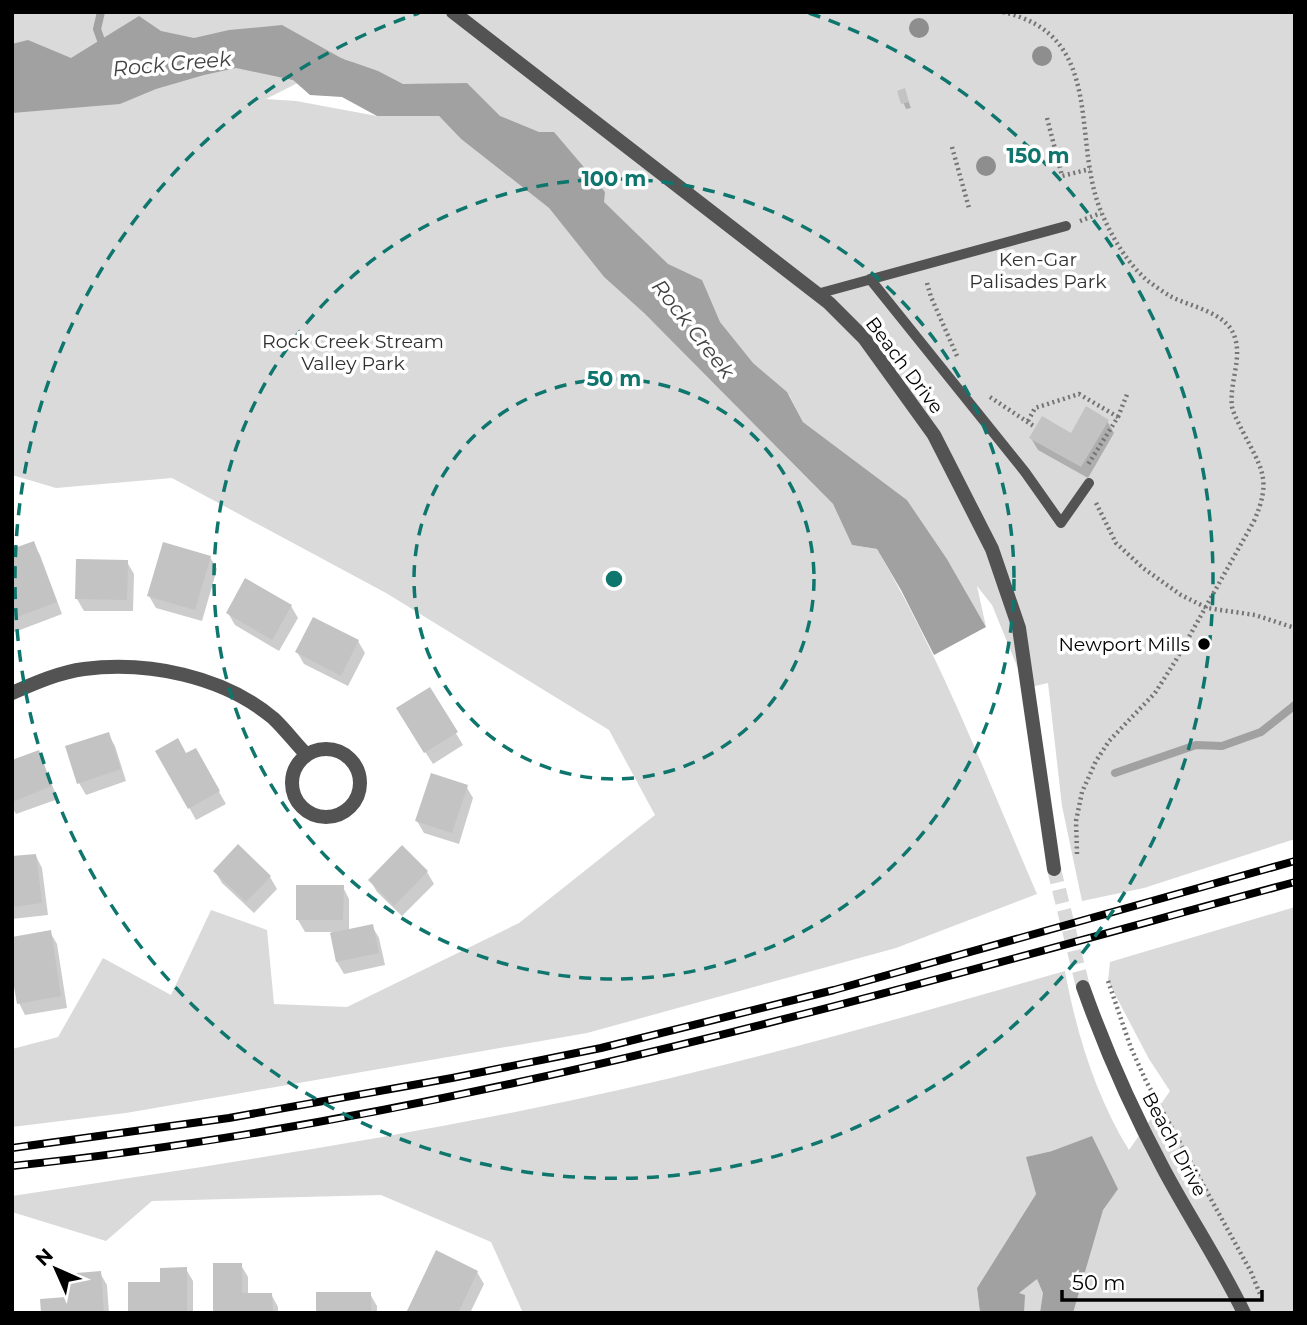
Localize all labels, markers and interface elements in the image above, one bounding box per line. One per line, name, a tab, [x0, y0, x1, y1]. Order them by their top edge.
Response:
water label: Rock Creek	[112, 46, 234, 81]
text: 150 m	[1007, 143, 1069, 168]
text: 100 m	[582, 166, 646, 191]
park label: Ken-Gar Palisades Park	[969, 248, 1107, 293]
water label: Rock Creek	[647, 274, 741, 385]
street label: Beach Drive	[861, 313, 948, 418]
park label: Rock Creek Stream Valley Park	[262, 330, 444, 375]
text: 50 m	[587, 366, 641, 391]
centre of rings	[602, 567, 626, 591]
place label: Newport Mills	[1058, 633, 1190, 656]
marker: Newport Mills	[1196, 636, 1212, 652]
street label: Beach Drive	[1137, 1088, 1212, 1200]
north arrow	[21, 1234, 91, 1304]
text: N	[31, 1244, 58, 1271]
scale bar	[1062, 1258, 1262, 1302]
text: 50 m	[1072, 1270, 1126, 1295]

